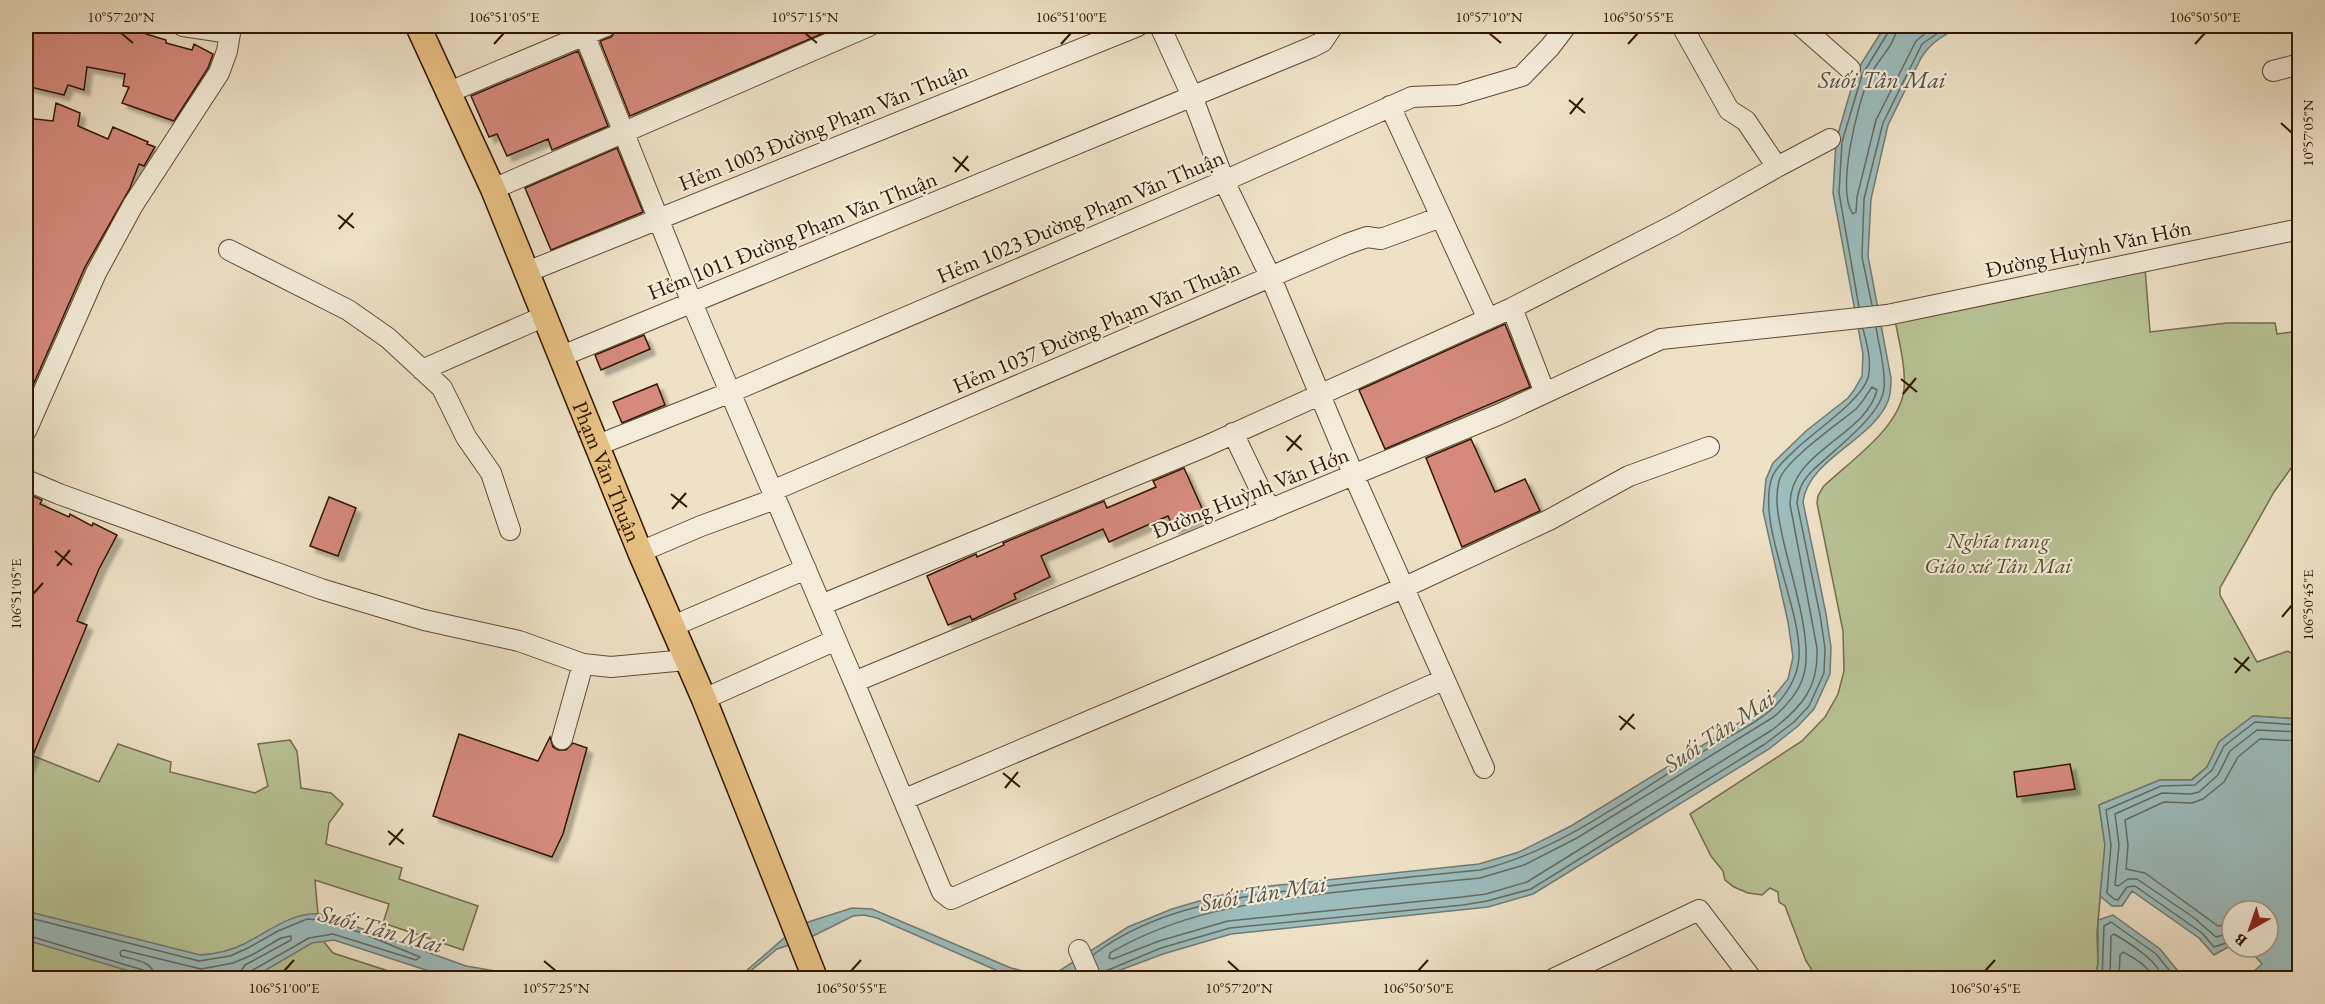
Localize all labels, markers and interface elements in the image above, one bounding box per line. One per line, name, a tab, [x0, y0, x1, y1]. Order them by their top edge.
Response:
text: 10°57'20"N	[87, 7, 155, 26]
text: 106°51'05"E	[468, 7, 540, 26]
text: 10°57'15"N	[771, 7, 839, 26]
text: 106°51'00"E	[1035, 7, 1107, 26]
text: 10°57'10"N	[1455, 7, 1523, 26]
text: 106°50'55"E	[1602, 7, 1674, 26]
text: 106°50'50"E	[2169, 7, 2241, 26]
street label: Hẻm 1003 Đường Phạm Văn Thuận	[674, 55, 972, 198]
water label: Suối Tân Mai	[1817, 64, 1947, 95]
text: 10°57'05"N	[2298, 99, 2317, 167]
street label: Hẻm 1023 Đường Phạm Văn Thuận	[932, 143, 1229, 290]
street label: Hẻm 1011 Đường Phạm Văn Thuận	[643, 164, 941, 307]
street label: Đường Huỳnh Văn Hớn	[1982, 212, 2194, 285]
street label: Hẻm 1037 Đường Phạm Văn Thuận	[948, 253, 1245, 400]
street label: Phạm Văn Thuận	[565, 397, 648, 546]
street label: Đường Huỳnh Văn Hớn	[1147, 440, 1353, 545]
park label: Nghĩa trang Giáo xứ Tân Mai	[1924, 526, 2073, 580]
text: 106°51'05"E	[6, 558, 25, 630]
text: 106°50'45"E	[2298, 569, 2317, 641]
water label: Suối Tân Mai	[1656, 681, 1781, 780]
water label: Suối Tân Mai	[1196, 867, 1329, 918]
water label: Suối Tân Mai	[314, 897, 448, 960]
north arrow	[2220, 899, 2280, 959]
text: B	[2230, 929, 2251, 951]
text: 106°51'00"E	[248, 978, 320, 997]
text: 10°57'25"N	[522, 978, 590, 997]
text: 106°50'55"E	[815, 978, 887, 997]
text: 10°57'20"N	[1205, 978, 1273, 997]
text: 106°50'50"E	[1382, 978, 1454, 997]
text: 106°50'45"E	[1949, 978, 2021, 997]

